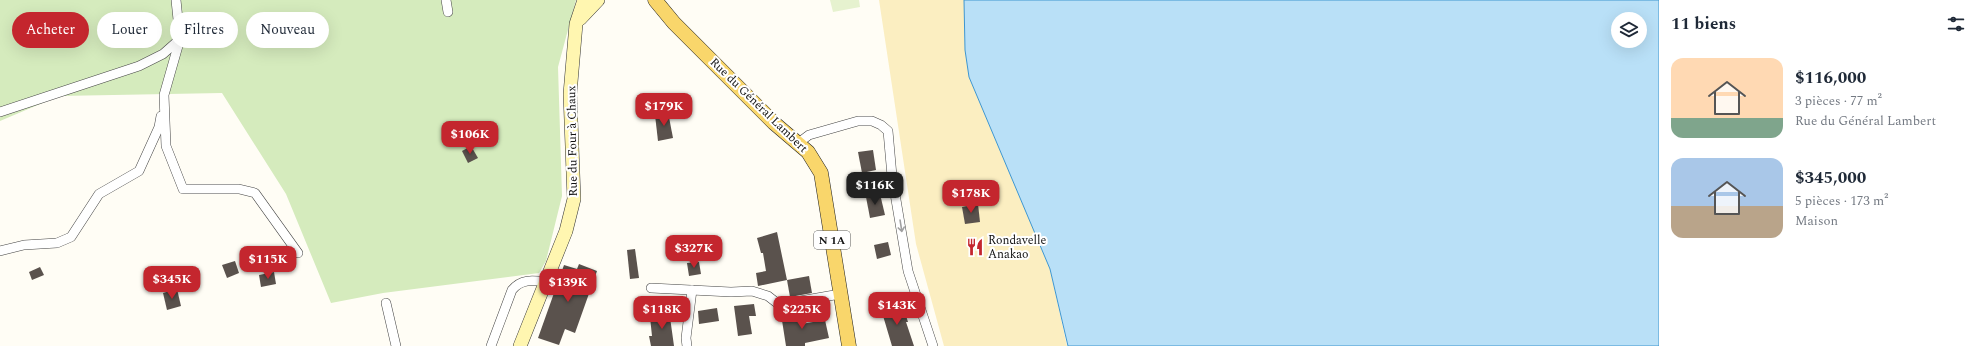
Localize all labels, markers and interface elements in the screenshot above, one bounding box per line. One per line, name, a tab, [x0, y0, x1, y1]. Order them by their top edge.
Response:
text: 11 biens	[1671, 11, 1736, 37]
chip: Acheter	[12, 12, 89, 48]
chip: Louer	[97, 12, 162, 48]
chip: Filtres	[170, 12, 238, 48]
chip: Nouveau	[246, 12, 329, 48]
map controls	[1611, 12, 1647, 48]
button: layers	[1611, 12, 1647, 48]
icon: filters	[1945, 13, 1967, 35]
street label: Rue du Général Lambert	[705, 53, 812, 157]
text: $116,000	[1795, 65, 1866, 91]
icon: home	[1703, 74, 1751, 122]
street label: Rue du Four à Chaux	[562, 85, 583, 197]
text: 3 pièces · 77 m²	[1795, 91, 1882, 111]
pin: $179K	[636, 93, 692, 127]
text: $179K	[644, 96, 684, 116]
text: Rue du Général Lambert	[1795, 111, 1936, 131]
pin: $106K	[442, 121, 498, 155]
text: $106K	[450, 124, 490, 144]
text: $345,000	[1795, 165, 1866, 191]
pin: $116K	[847, 172, 903, 206]
icon: home	[1703, 174, 1751, 222]
text: $116K	[855, 175, 895, 195]
pin: $178K	[943, 180, 999, 214]
text: $178K	[951, 183, 991, 203]
text: 5 pièces · 173 m²	[1795, 191, 1888, 211]
text: Maison	[1795, 211, 1838, 231]
one-way arrow	[897, 219, 905, 232]
road number: N 1A	[814, 231, 850, 249]
place label: Rondavelle Anakao	[988, 231, 1047, 264]
pin: $327K	[666, 235, 722, 269]
restaurant icon: Rondavelle Anakao	[965, 237, 985, 257]
text: $327K	[674, 238, 714, 258]
pin: $115K	[240, 246, 296, 280]
text: $115K	[248, 249, 288, 269]
pin: $345K	[144, 266, 200, 300]
text: $345K	[152, 269, 192, 289]
pin: $139K	[540, 269, 596, 303]
text: $139K	[548, 272, 588, 292]
pin: $143K	[869, 292, 925, 326]
text: $143K	[877, 295, 917, 315]
pin: $118K	[634, 296, 690, 330]
pin: $225K	[774, 296, 830, 330]
text: $118K	[642, 299, 682, 319]
text: $225K	[782, 299, 822, 319]

